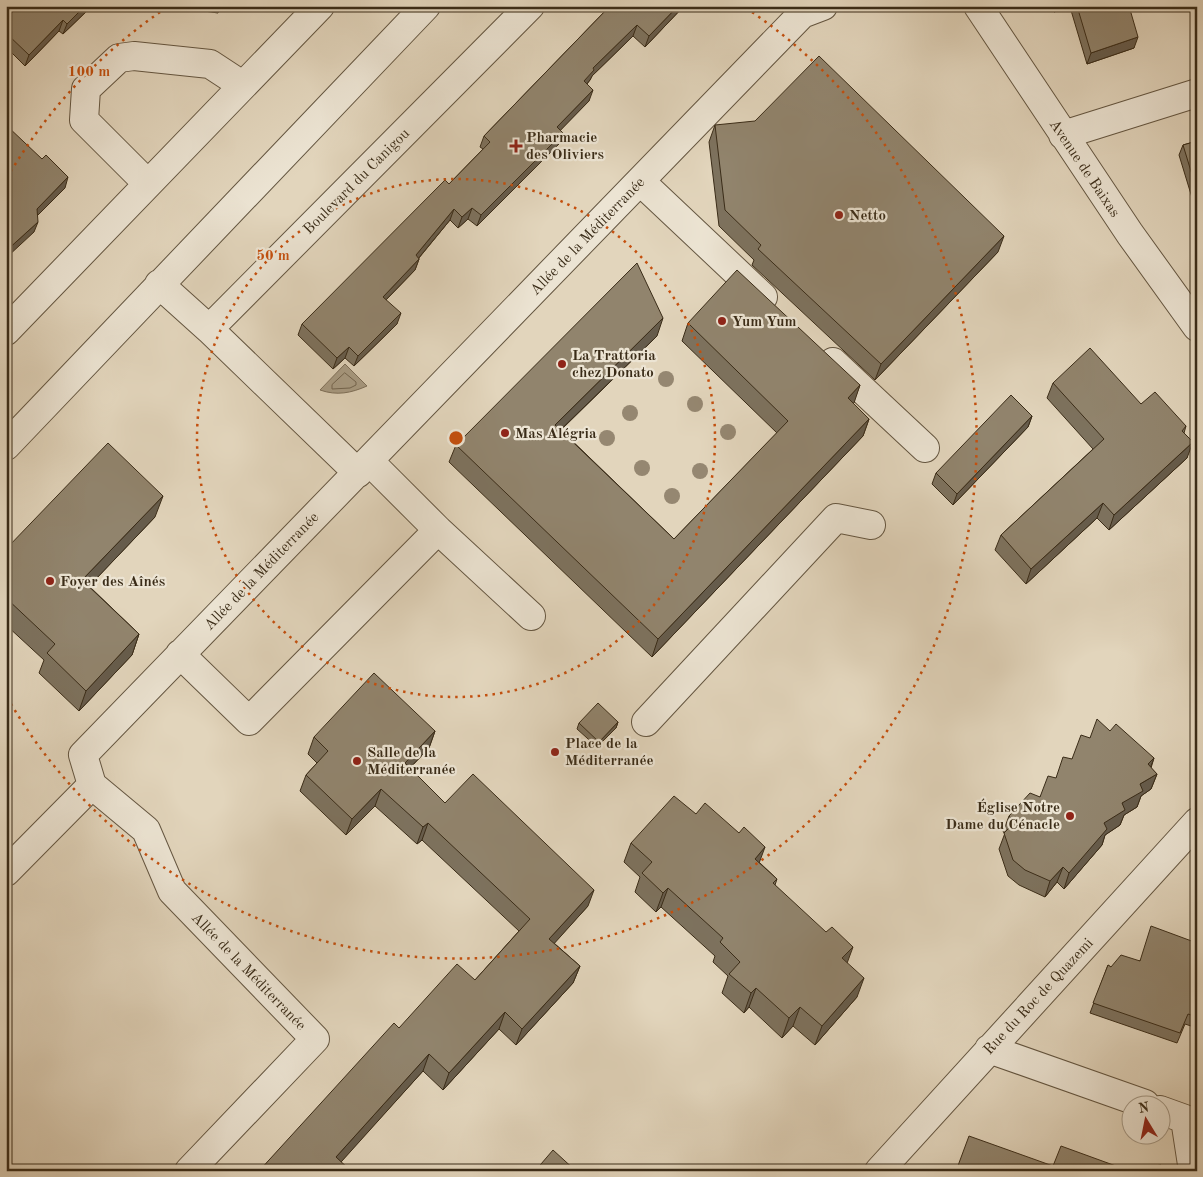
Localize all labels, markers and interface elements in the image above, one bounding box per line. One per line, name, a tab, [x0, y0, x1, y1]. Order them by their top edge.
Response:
text: 100 m	[68, 65, 110, 80]
street label: Avenue de Baixas	[1046, 117, 1122, 220]
street label: Boulevard du Canigou	[301, 126, 413, 238]
place label: Pharmacie des Oliviers	[526, 131, 604, 163]
marker: Pharmacie des Oliviers	[510, 140, 522, 152]
street label: Allée de la Méditerranée	[528, 175, 648, 299]
marker: Netto	[833, 209, 845, 221]
place label: Netto	[849, 209, 886, 224]
text: 50 m	[256, 249, 290, 264]
marker: Yum Yum	[716, 315, 728, 327]
place label: Yum Yum	[732, 315, 797, 330]
place label: La Trattoria chez Donato	[572, 349, 656, 381]
marker: La Trattoria chez Donato	[556, 358, 568, 370]
marker: Mas Alégria	[499, 427, 511, 439]
place label: Mas Alégria	[515, 427, 597, 442]
centre of rings	[447, 429, 465, 447]
street label: Allée de la Méditerranée	[202, 510, 322, 634]
marker: Foyer des Aînés	[44, 575, 56, 587]
place label: Foyer des Aînés	[60, 575, 165, 590]
place label: Place de la Méditerranée	[565, 737, 654, 769]
place label: Salle de la Méditerranée	[367, 746, 456, 778]
marker: Place de la Méditerranée	[549, 746, 561, 758]
marker: Salle de la Méditerranée	[351, 755, 363, 767]
place label: Église Notre Dame du Cénacle	[945, 798, 1060, 833]
marker: Église Notre Dame du Cénacle	[1064, 810, 1076, 822]
street label: Allée de la Méditerranée	[188, 910, 308, 1034]
street label: Rue du Roc de Quazemi	[981, 936, 1097, 1058]
north arrow	[1120, 1094, 1170, 1144]
text: N	[1137, 1100, 1151, 1116]

